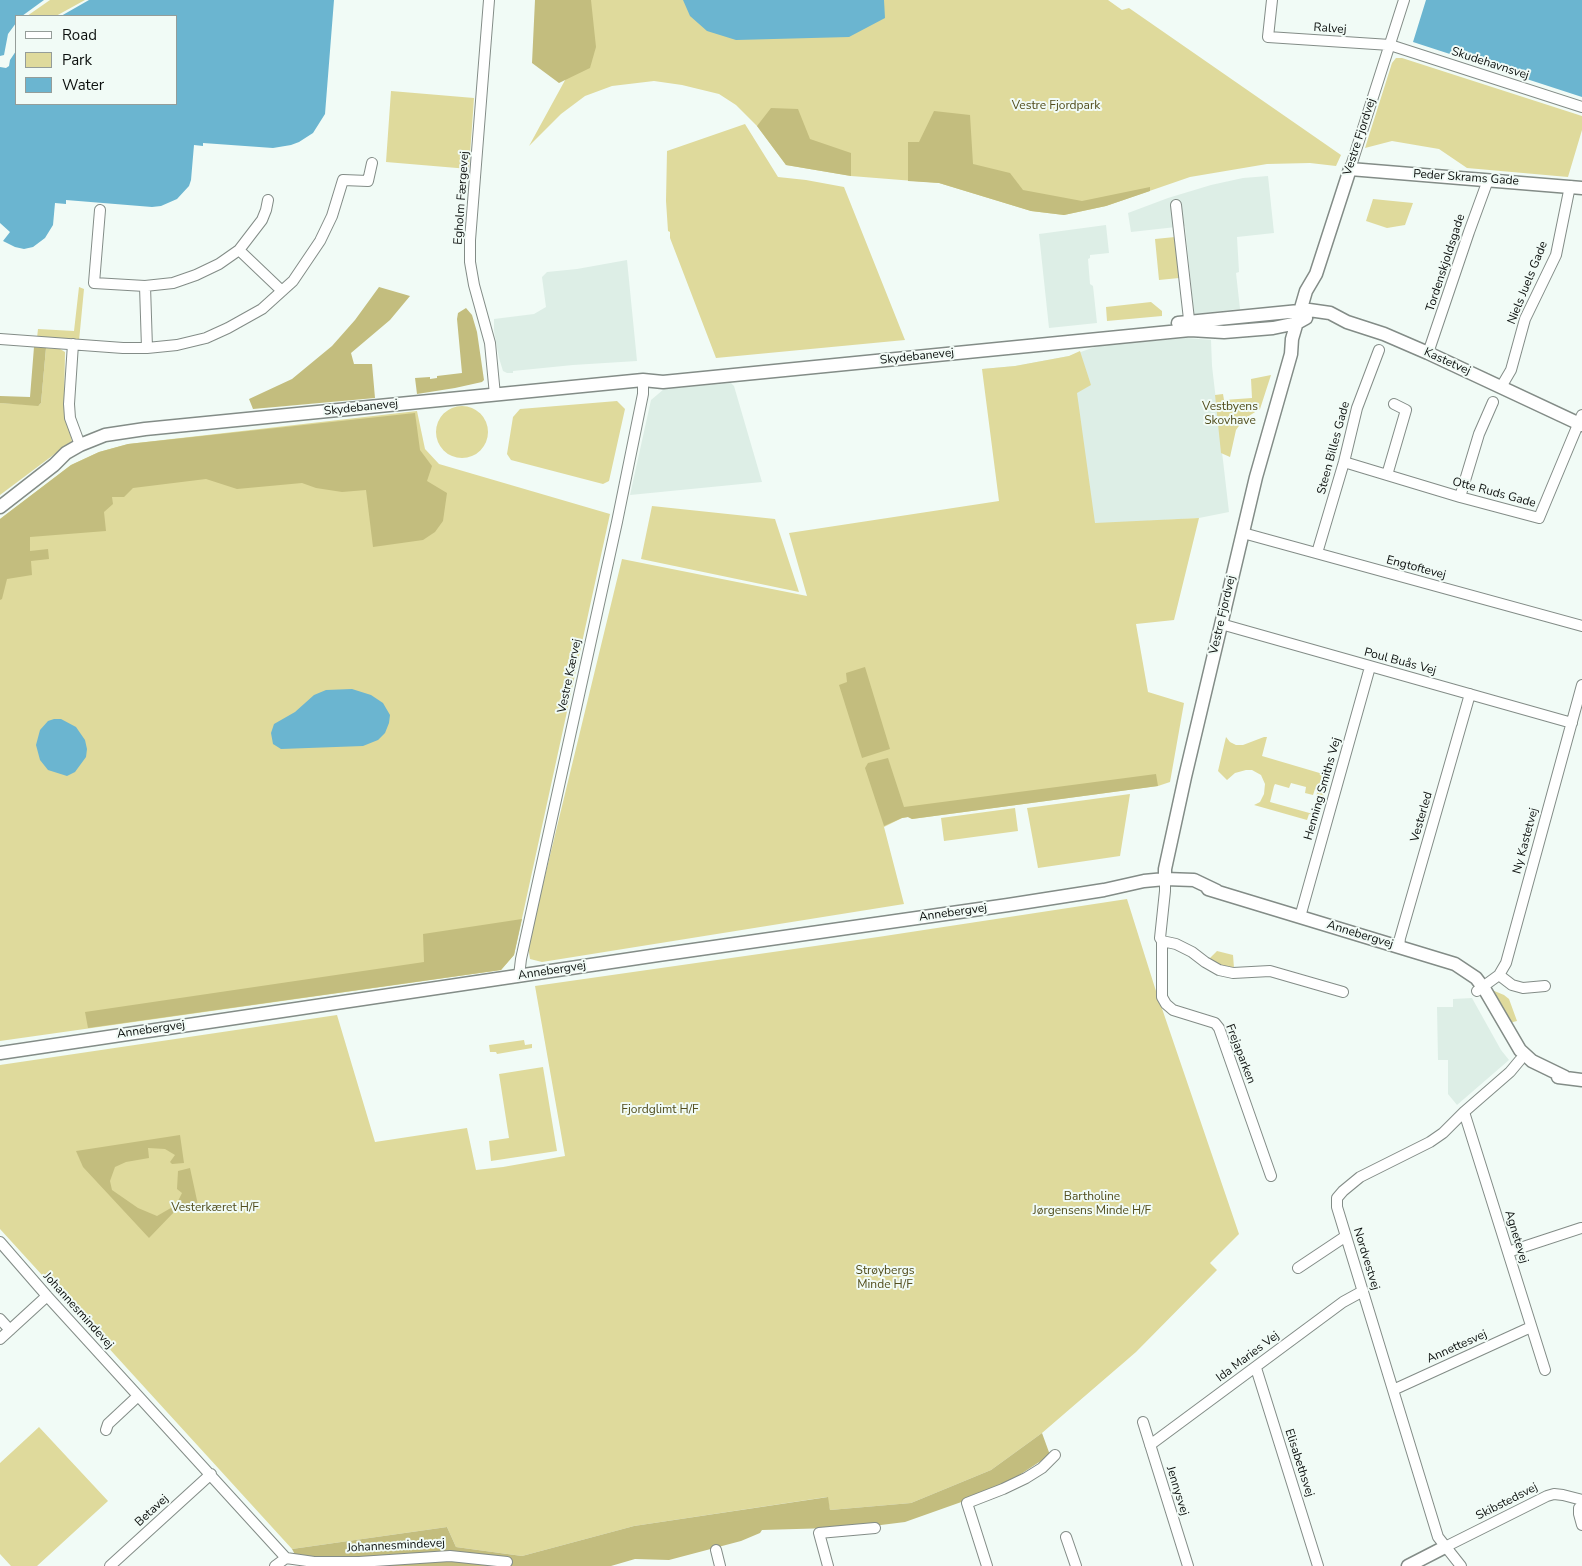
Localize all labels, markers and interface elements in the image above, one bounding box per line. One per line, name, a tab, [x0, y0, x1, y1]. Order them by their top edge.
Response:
legend	[15, 15, 178, 105]
street label: Ralvej	[1313, 21, 1347, 37]
text: Road	[62, 25, 97, 45]
street label: Skudehavnsvej	[1449, 45, 1531, 83]
text: Park	[62, 50, 92, 70]
text: Water	[62, 75, 104, 95]
street label: Vestre Fjordvej	[1341, 97, 1379, 177]
park label: Vestre Fjordpark	[1012, 99, 1100, 113]
street label: Egholm Færgevej	[452, 151, 472, 245]
street label: Peder Skrams Gade	[1413, 167, 1519, 189]
street label: Tordenskjoldsgade	[1423, 212, 1469, 314]
street label: Niels Juels Gade	[1505, 239, 1551, 327]
street label: Kastetvej	[1421, 345, 1473, 379]
street label: Skydebanevej	[879, 346, 955, 368]
street label: Skydebanevej	[323, 397, 399, 419]
park label: Vestbyens Skovhave	[1202, 400, 1258, 428]
street label: Steen Billes Gade	[1315, 400, 1353, 496]
street label: Otte Ruds Gade	[1451, 475, 1537, 511]
street label: Engtoftevej	[1385, 553, 1447, 583]
street label: Vestre Fjordvej	[1207, 574, 1239, 656]
street label: Vestre Kærvej	[555, 638, 585, 714]
street label: Poul Buås Vej	[1362, 645, 1438, 679]
street label: Henning Smiths Vej	[1301, 736, 1345, 842]
street label: Vesterled	[1408, 790, 1436, 844]
street label: Ny Kastetvej	[1510, 806, 1542, 876]
street label: Annebergvej	[918, 901, 988, 925]
street label: Annebergvej	[1325, 918, 1395, 952]
street label: Annebergvej	[517, 959, 587, 983]
street label: Annebergvej	[116, 1018, 186, 1042]
street label: Frejaparken	[1222, 1022, 1258, 1086]
park label: Fjordglimt H/F	[621, 1103, 699, 1117]
park label: Bartholine Jørgensens Minde H/F	[1033, 1190, 1151, 1218]
park label: Vesterkæret H/F	[171, 1201, 259, 1215]
street label: Agnetevej	[1501, 1209, 1531, 1265]
street label: Nordvestvej	[1350, 1226, 1382, 1292]
park label: Strøybergs Minde H/F	[856, 1264, 914, 1292]
street label: Johannesmindevej	[40, 1270, 116, 1352]
street label: Annettesvej	[1425, 1327, 1489, 1367]
street label: Ida Maries Vej	[1214, 1329, 1282, 1385]
street label: Elisabethsvej	[1281, 1427, 1317, 1499]
street label: Jennysvej	[1163, 1465, 1191, 1517]
street label: Skibstedsvej	[1474, 1480, 1540, 1524]
street label: Betavej	[132, 1492, 172, 1530]
street label: Johannesmindevej	[347, 1536, 445, 1556]

